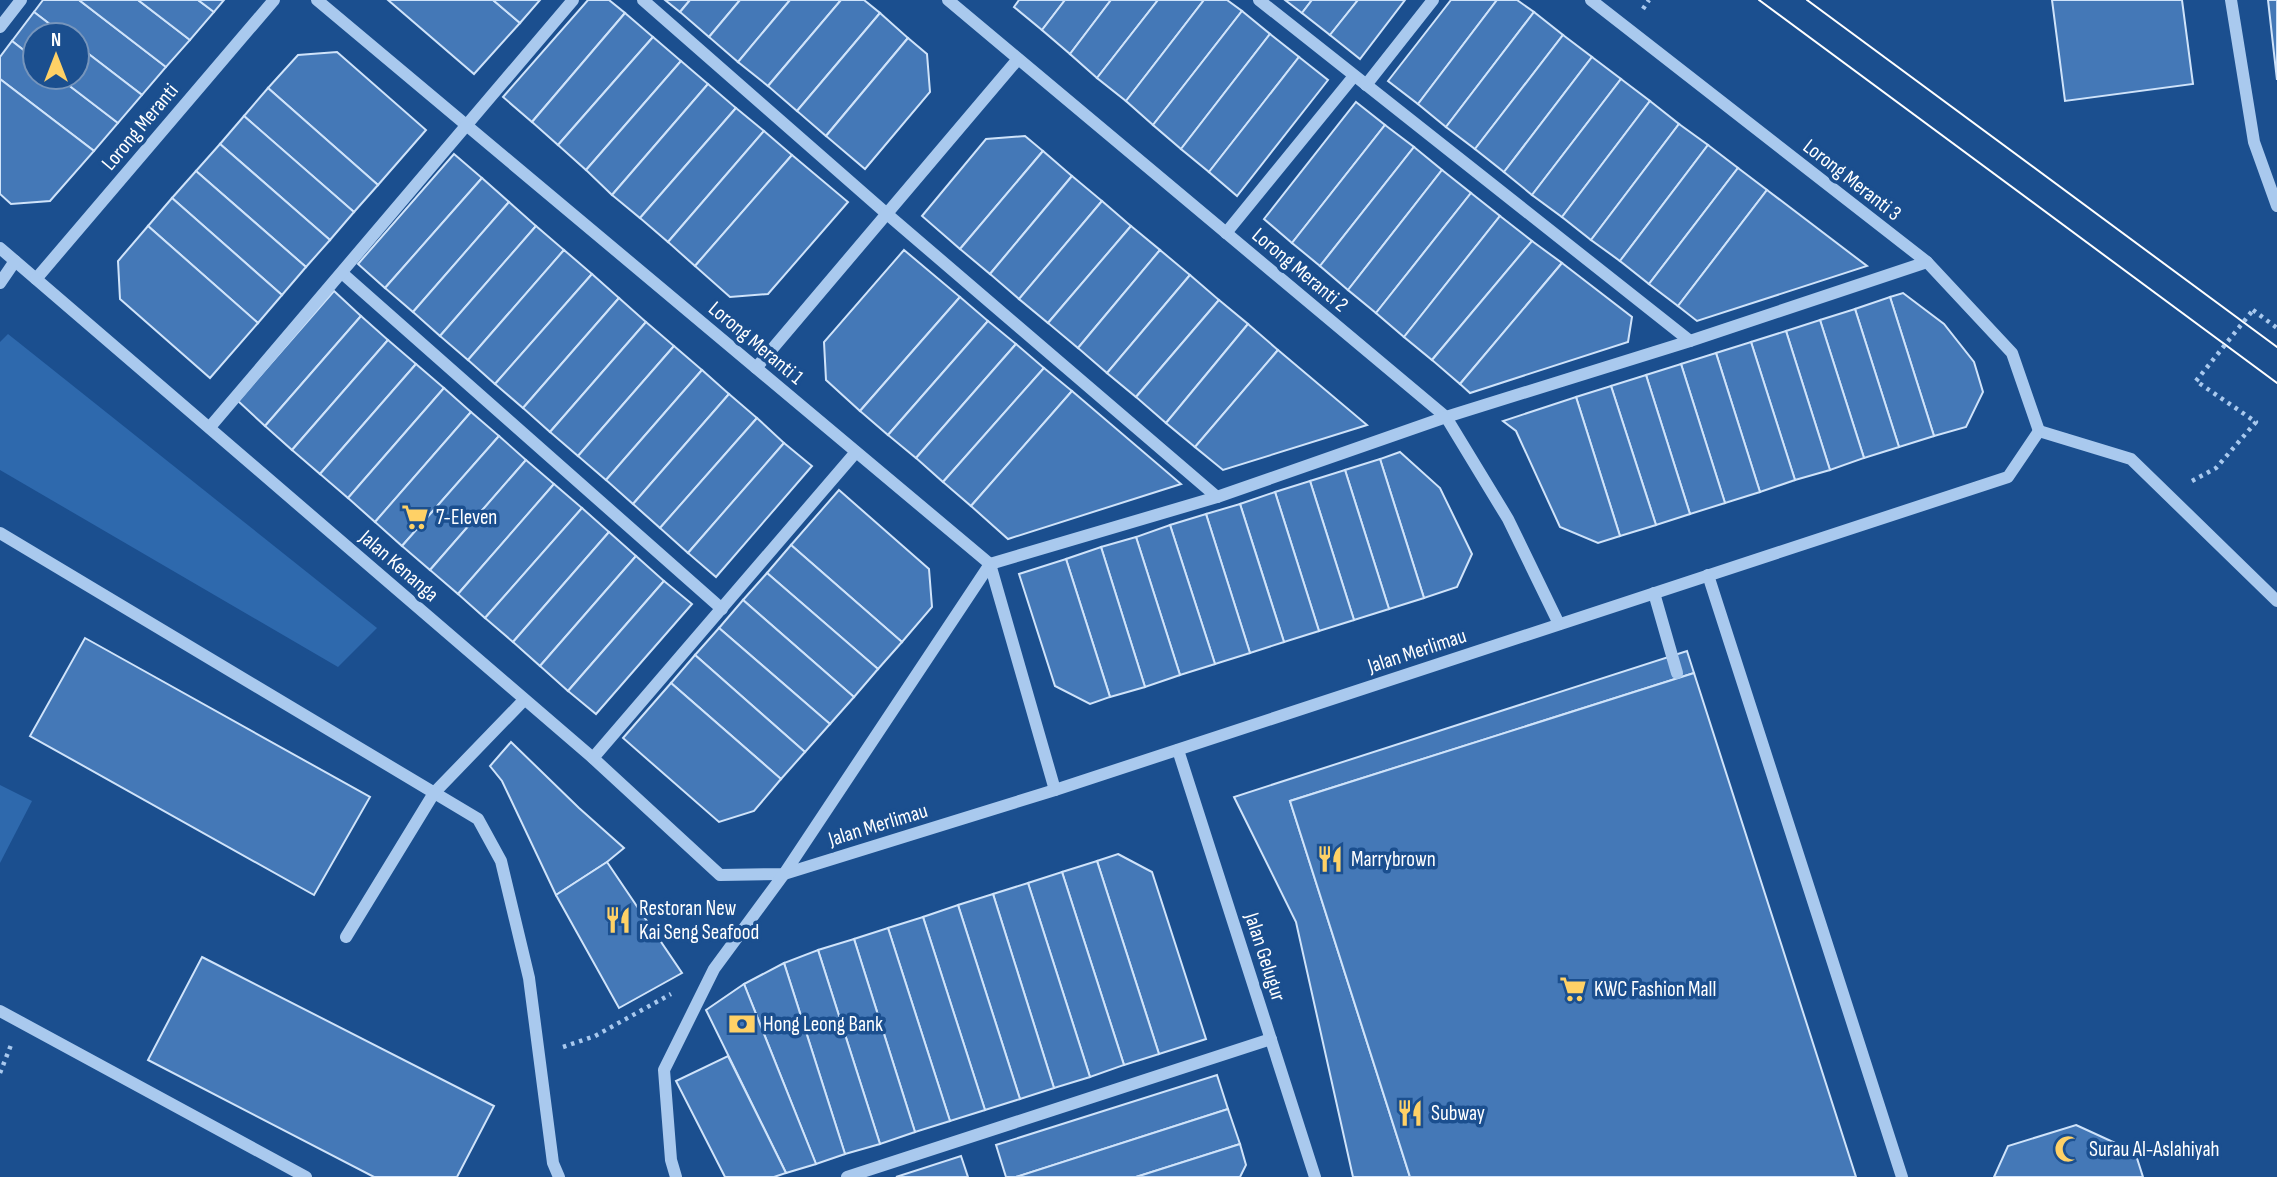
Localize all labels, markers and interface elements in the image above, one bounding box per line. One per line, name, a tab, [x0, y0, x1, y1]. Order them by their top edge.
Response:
north arrow	[21, 21, 91, 91]
text: N	[51, 29, 61, 52]
street label: Lorong Meranti	[97, 79, 183, 175]
street label: Lorong Meranti 3	[1798, 134, 1906, 226]
street label: Lorong Meranti 2	[1247, 223, 1353, 317]
street label: Lorong Meranti 1	[703, 296, 809, 390]
supermarket icon: 7-Eleven	[400, 502, 430, 532]
place label: 7-Eleven	[436, 505, 497, 530]
street label: Jalan Kenanga	[354, 524, 444, 607]
street label: Jalan Merlimau	[1364, 623, 1469, 679]
street label: Jalan Merlimau	[824, 798, 931, 852]
restaurant icon: Marrybrown	[1315, 844, 1345, 874]
place label: Marrybrown	[1351, 847, 1436, 872]
place label: Restoran New Kai Seng Seafood	[639, 896, 759, 945]
restaurant icon: Restoran New Kai Seng Seafood	[603, 905, 633, 935]
street label: Jalan Gelugur	[1239, 909, 1291, 1004]
supermarket icon: KWC Fashion Mall	[1558, 974, 1588, 1004]
place label: KWC Fashion Mall	[1594, 977, 1716, 1002]
bank icon: Hong Leong Bank	[727, 1009, 757, 1039]
place label: Hong Leong Bank	[763, 1012, 883, 1037]
restaurant icon: Subway	[1395, 1098, 1425, 1128]
place label: Subway	[1431, 1101, 1485, 1126]
mosque icon: Surau Al-Aslahiyah	[2053, 1134, 2083, 1164]
place label: Surau Al-Aslahiyah	[2089, 1137, 2219, 1162]

